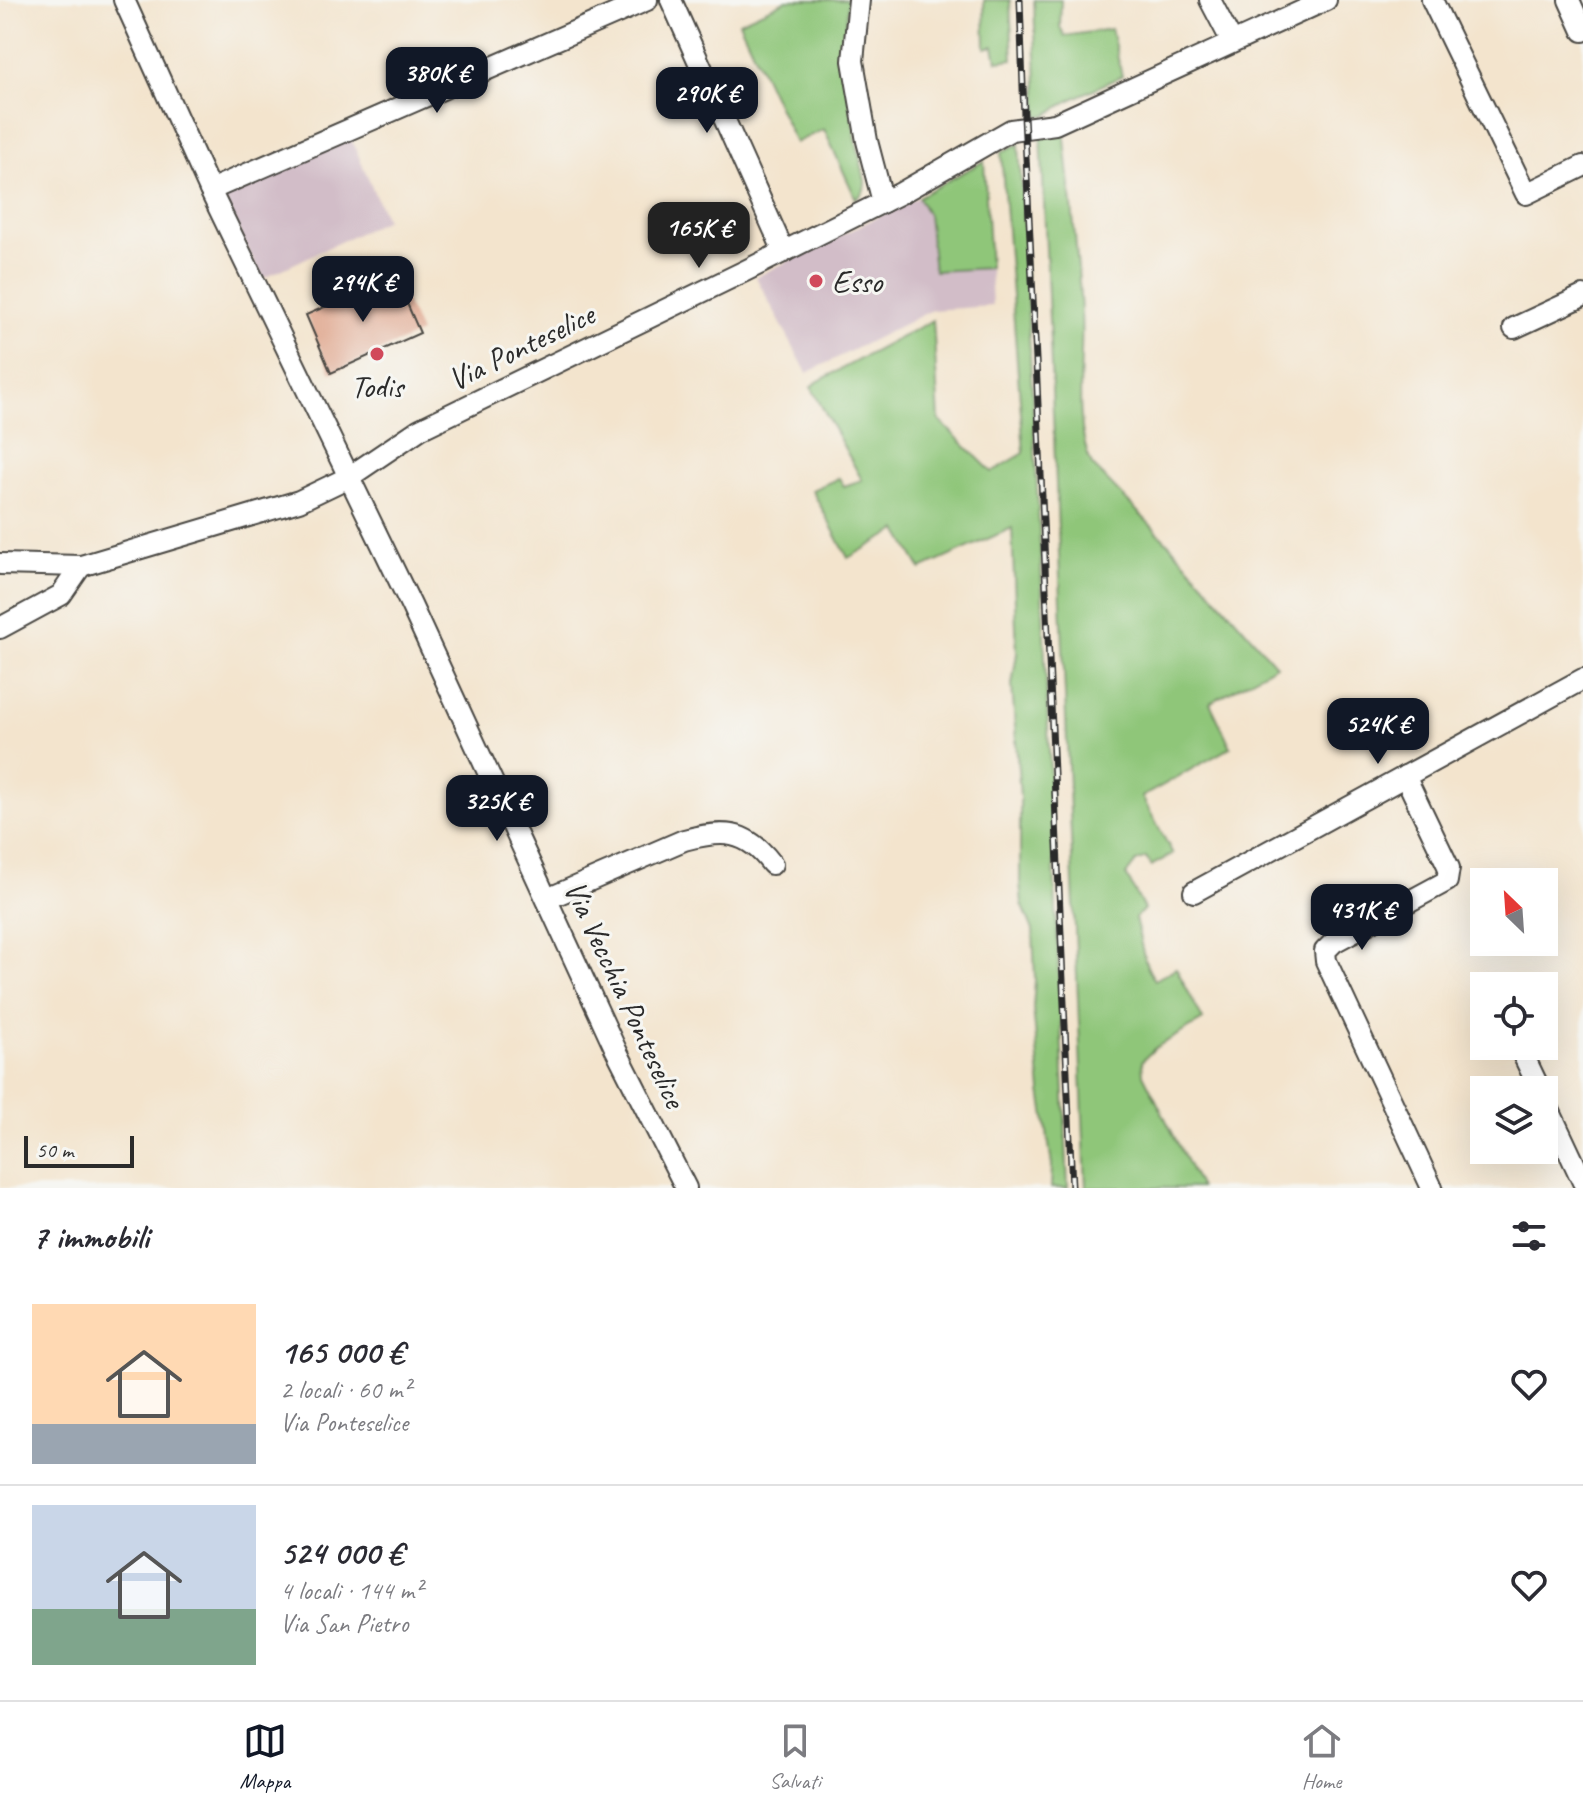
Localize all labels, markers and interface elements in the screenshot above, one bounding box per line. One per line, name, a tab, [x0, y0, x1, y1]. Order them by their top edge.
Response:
pin: 380K €	[372, 47, 502, 115]
text: 380K €	[404, 56, 470, 89]
pin: 290K €	[642, 67, 772, 135]
text: 290K €	[674, 76, 740, 109]
pin: 165K €	[634, 202, 764, 270]
text: 165K €	[666, 211, 732, 244]
pin: 294K €	[298, 256, 428, 324]
place label: Esso	[832, 261, 884, 302]
text: 294K €	[330, 265, 396, 298]
marker: Esso	[807, 272, 825, 290]
street label: Via Ponteselice	[441, 293, 603, 400]
marker: Todis	[368, 345, 386, 363]
place label: Todis	[351, 366, 405, 407]
pin: 524K €	[1313, 698, 1443, 766]
text: 524K €	[1345, 707, 1411, 740]
pin: 325K €	[432, 775, 562, 843]
text: 325K €	[464, 784, 530, 817]
north arrow	[1470, 868, 1558, 956]
map controls	[1470, 868, 1558, 1164]
street label: Via Vecchia Ponteselice	[554, 874, 697, 1116]
pin: 431K €	[1297, 884, 1427, 952]
text: 431K €	[1329, 893, 1395, 926]
button: locate	[1470, 972, 1558, 1060]
button: layers	[1470, 1076, 1558, 1164]
scale bar	[24, 1132, 134, 1168]
text: 50 m	[36, 1136, 73, 1164]
icon: filters	[1507, 1214, 1551, 1258]
text: 7 immobili	[32, 1215, 149, 1258]
text: 165 000 €	[280, 1330, 404, 1373]
icon: home	[96, 1336, 192, 1432]
icon: heart	[1507, 1362, 1551, 1406]
text: 2 locali · 60 m²	[280, 1373, 410, 1406]
text: Via Ponteselice	[280, 1406, 408, 1439]
text: 524 000 €	[280, 1531, 403, 1574]
icon: home	[96, 1537, 192, 1633]
icon: heart	[1507, 1563, 1551, 1607]
text: 4 locali · 144 m²	[280, 1574, 422, 1607]
text: Via San Pietro	[280, 1607, 408, 1640]
tab: Mappa	[239, 1719, 290, 1795]
tab: Salvati	[769, 1719, 821, 1795]
tab: Home	[1300, 1719, 1344, 1795]

